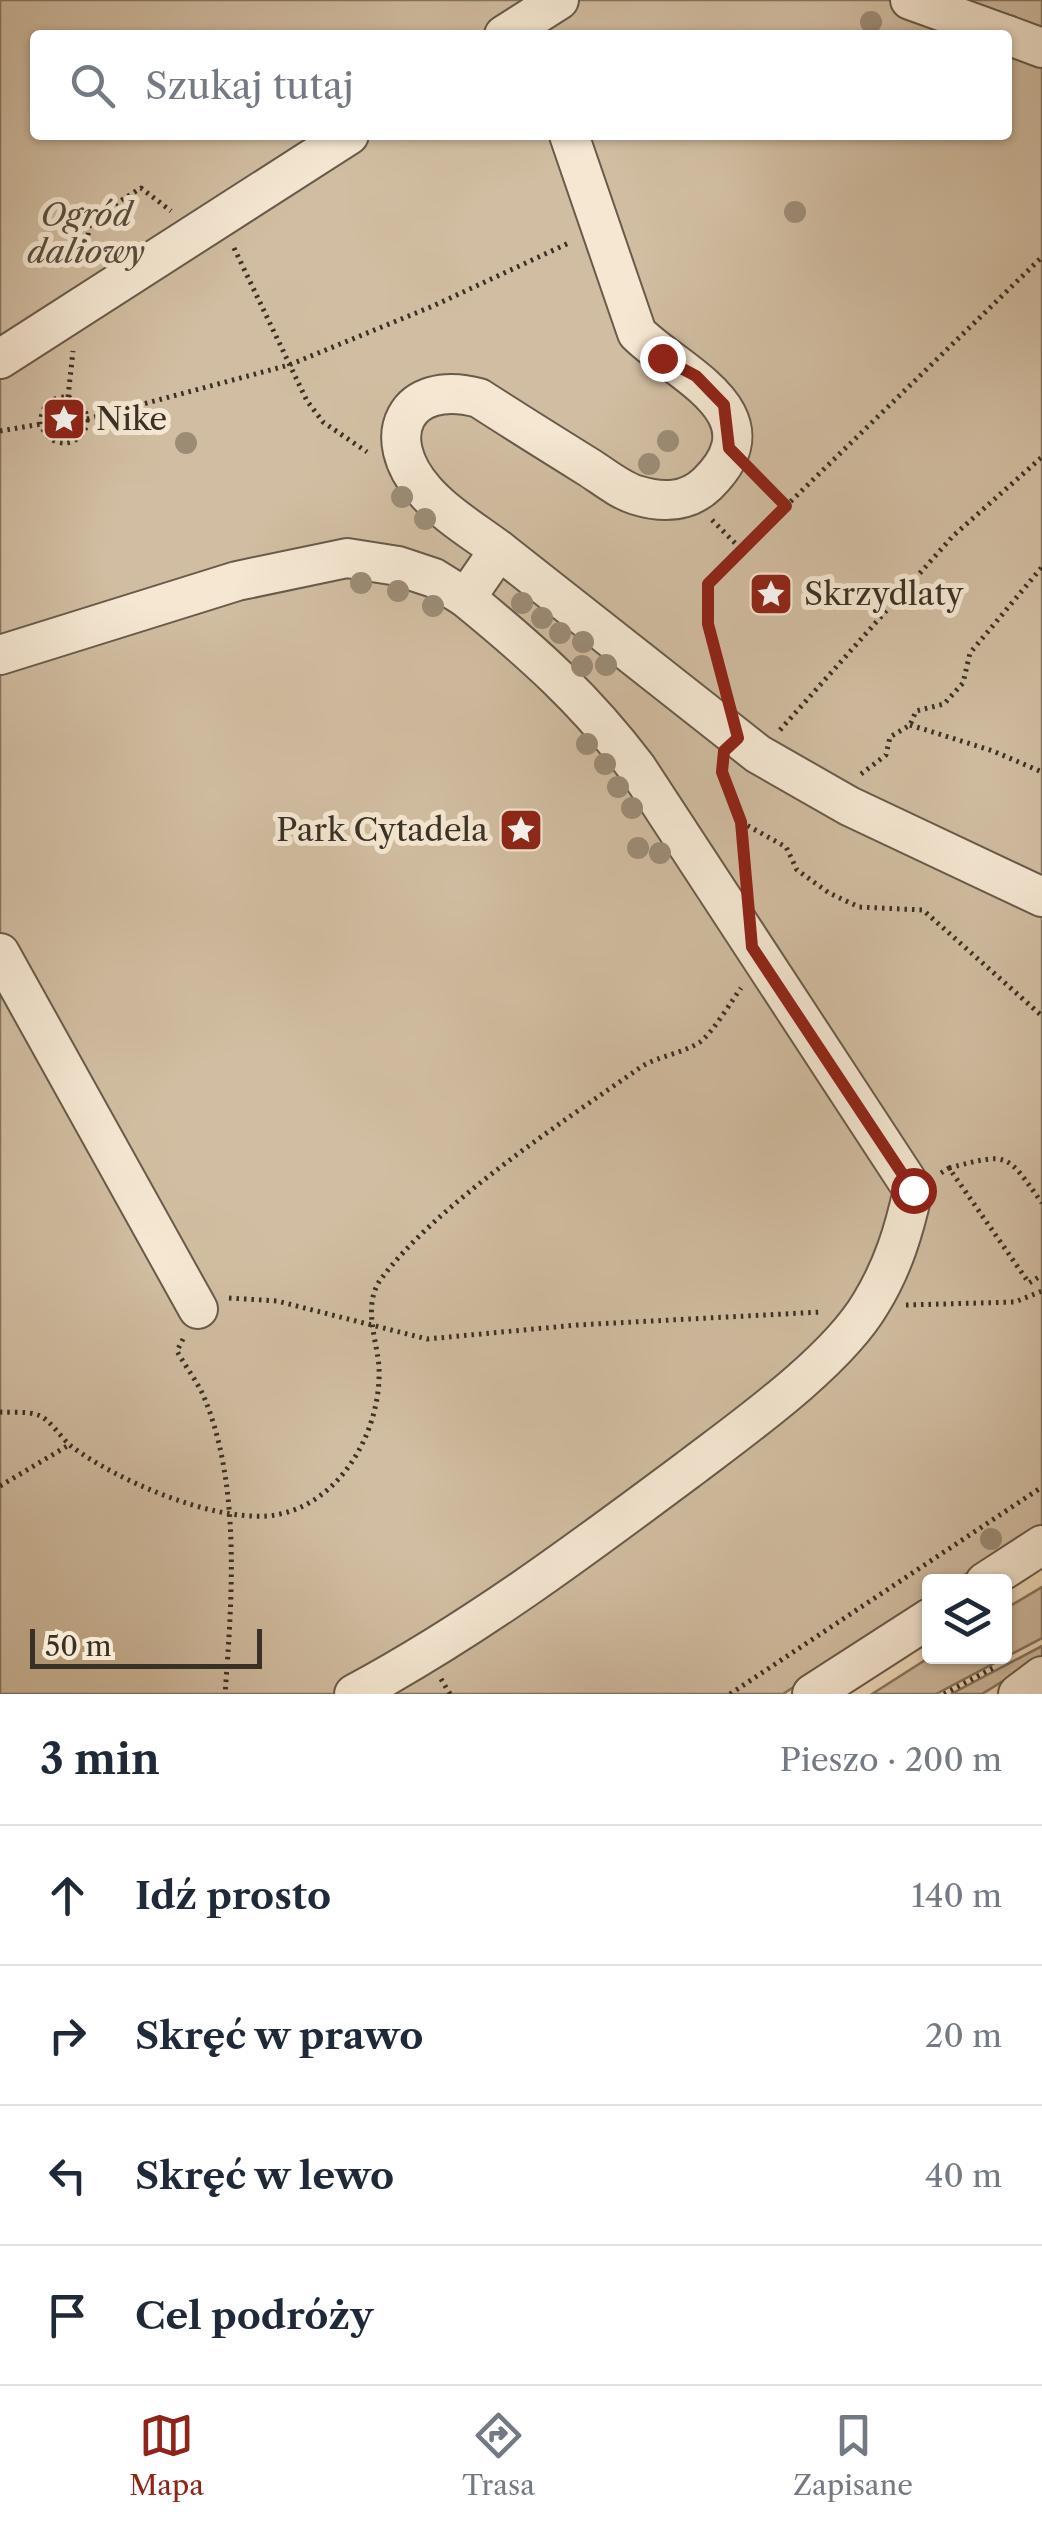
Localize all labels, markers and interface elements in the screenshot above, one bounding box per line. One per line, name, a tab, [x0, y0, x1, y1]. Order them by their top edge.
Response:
search box	[30, 30, 1012, 140]
icon: search	[65, 58, 120, 113]
text: Szukaj tutaj	[145, 62, 354, 109]
park label: Ogród daliowy	[27, 195, 145, 271]
route end	[640, 336, 686, 382]
place icon: Nike	[41, 396, 87, 442]
place label: Nike	[96, 399, 167, 438]
place icon: Skrzydlaty	[748, 571, 794, 617]
place label: Skrzydlaty	[804, 574, 965, 613]
place icon: Park Cytadela	[498, 807, 544, 853]
place label: Park Cytadela	[276, 810, 488, 849]
route start	[891, 1168, 937, 1214]
map controls	[922, 1574, 1012, 1664]
button: layers	[922, 1574, 1012, 1664]
scale bar	[30, 1624, 262, 1668]
text: 50 m	[45, 1629, 112, 1663]
text: 3 min	[40, 1733, 160, 1785]
text: Pieszo · 200 m	[780, 1740, 1002, 1779]
icon: ahead	[40, 1868, 95, 1923]
text: Idź prosto	[135, 1872, 331, 1919]
text: 140 m	[911, 1876, 1002, 1915]
icon: right	[40, 2008, 95, 2063]
text: Skręć w prawo	[135, 2012, 423, 2059]
text: 20 m	[925, 2016, 1002, 2055]
icon: left	[40, 2148, 95, 2203]
text: Skręć w lewo	[135, 2152, 394, 2199]
text: 40 m	[925, 2156, 1002, 2195]
icon: arrive	[40, 2288, 95, 2343]
text: Cel podróży	[135, 2292, 373, 2339]
tab: Mapa	[129, 2408, 204, 2502]
tab: Trasa	[462, 2408, 535, 2502]
tab: Zapisane	[793, 2408, 913, 2502]

